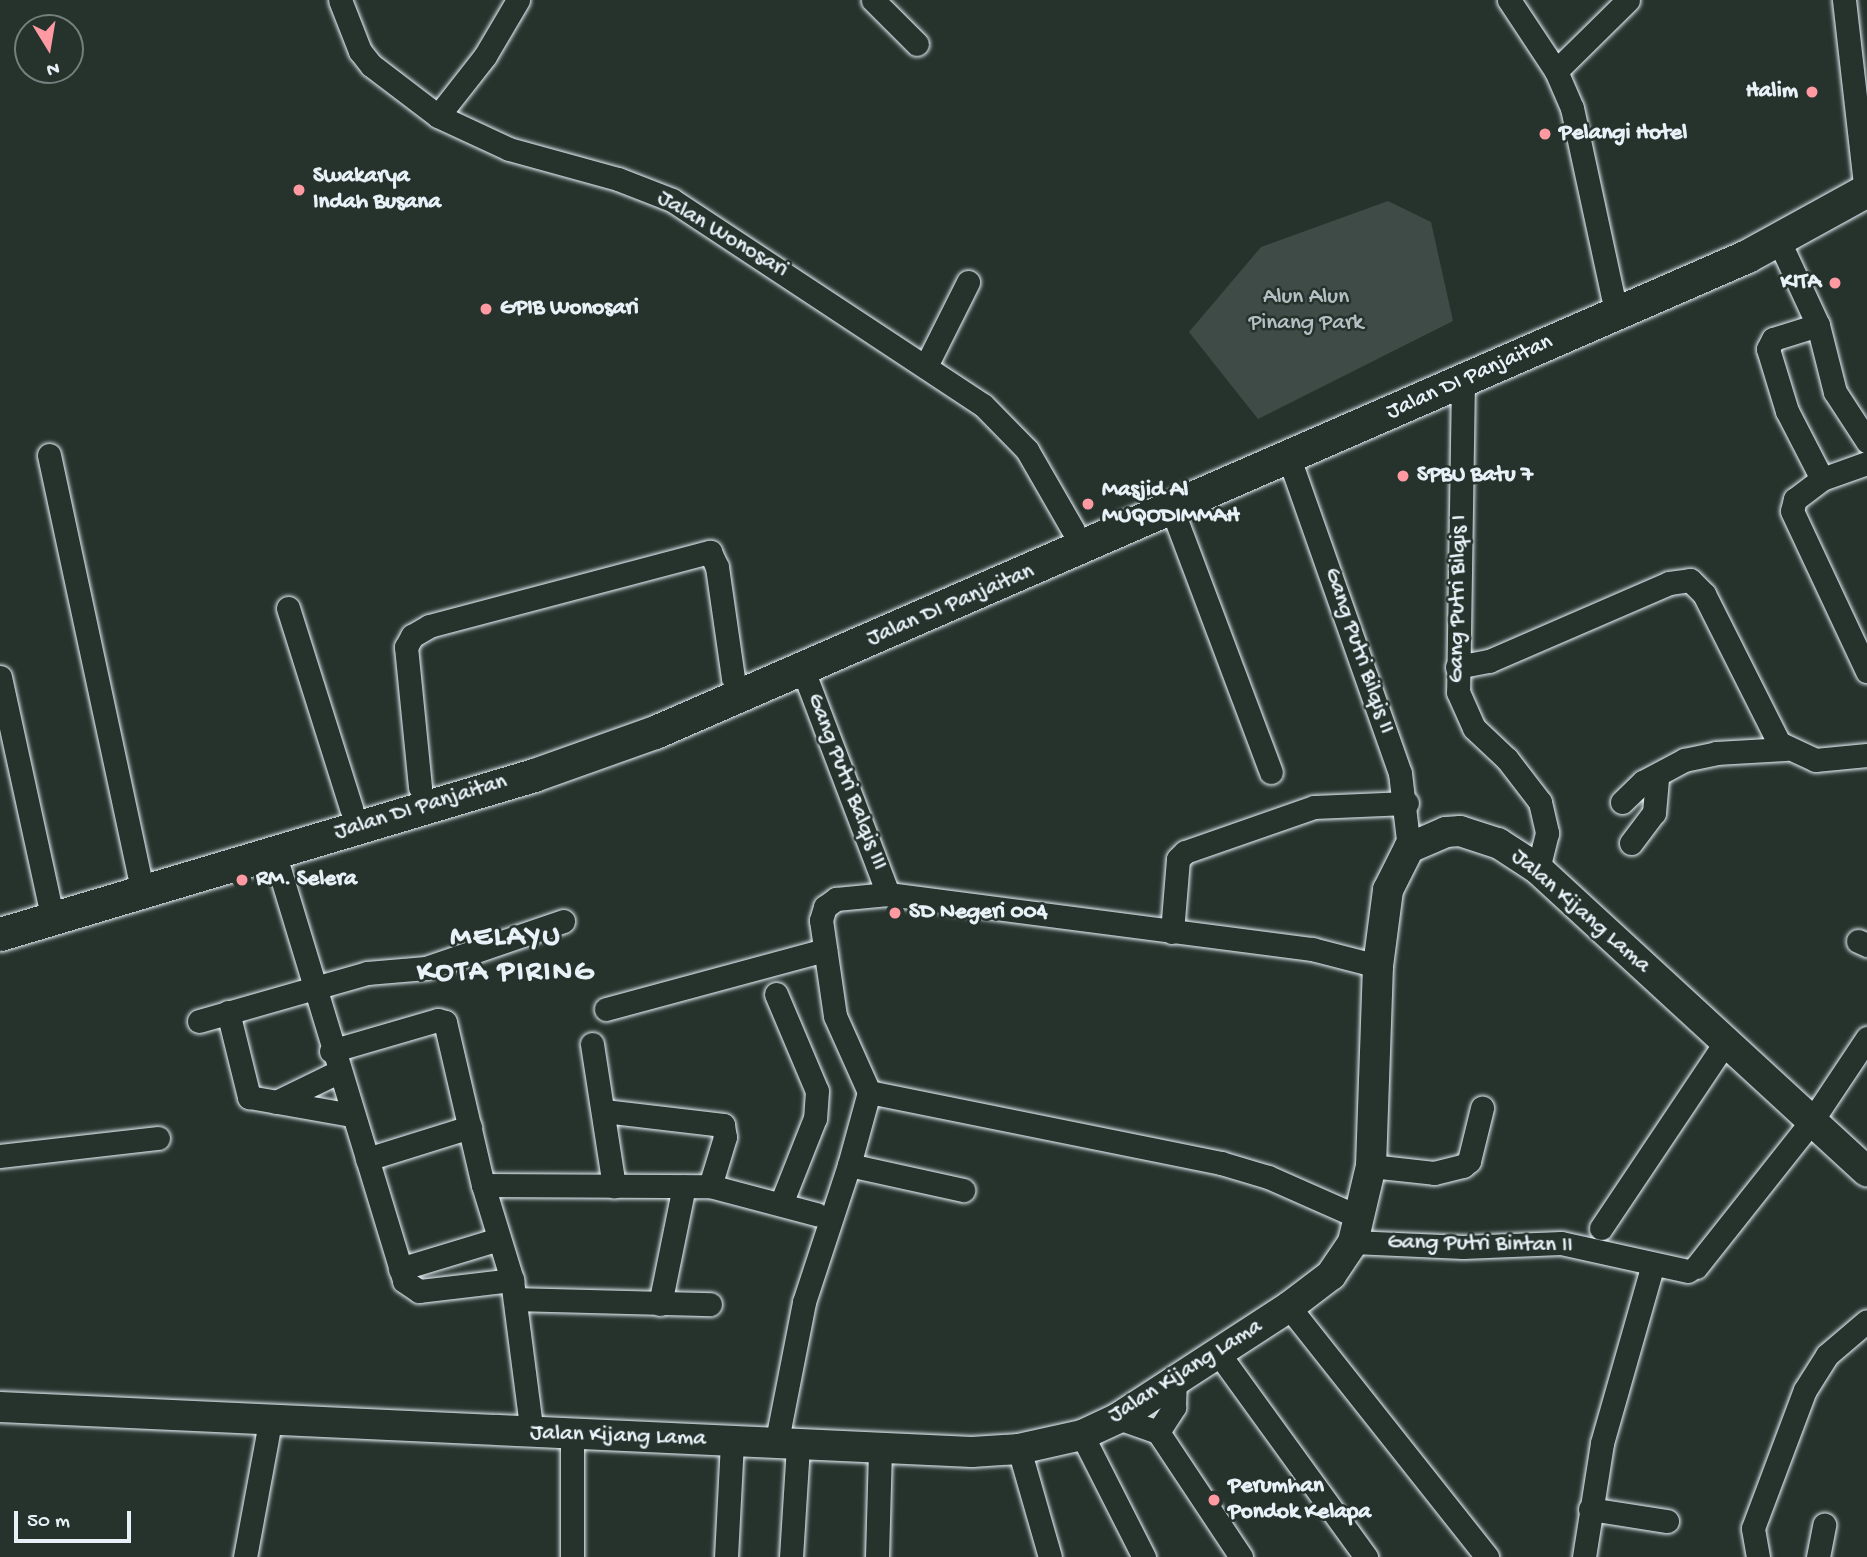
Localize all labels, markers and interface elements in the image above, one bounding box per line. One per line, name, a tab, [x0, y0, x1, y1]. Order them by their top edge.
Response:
north arrow	[14, 14, 84, 84]
text: N	[44, 56, 61, 81]
place label: Halim	[1746, 78, 1798, 106]
marker: Halim	[1804, 84, 1820, 100]
place label: Pelangi Hotel	[1559, 120, 1687, 148]
marker: Pelangi Hotel	[1537, 126, 1553, 142]
place label: Swakarya Indah Busana	[313, 163, 441, 217]
marker: Swakarya Indah Busana	[291, 182, 307, 198]
street label: Jalan Wonosari	[652, 185, 792, 285]
place label: KITA	[1780, 269, 1821, 297]
marker: KITA	[1827, 275, 1843, 291]
park label: Alun Alun Pinang Park	[1249, 284, 1363, 338]
place label: GPIB Wonosari	[500, 295, 639, 323]
marker: GPIB Wonosari	[478, 301, 494, 317]
street label: Jalan DI Panjaitan	[1383, 329, 1557, 427]
place label: SPBU Batu 7	[1417, 462, 1533, 490]
marker: SPBU Batu 7	[1395, 468, 1411, 484]
place label: Masjid Al MUQODIMMAH	[1102, 477, 1240, 531]
marker: Masjid Al MUQODIMMAH	[1080, 496, 1096, 512]
street label: Gang Putri Bilqis I	[1444, 515, 1474, 683]
street label: Jalan DI Panjaitan	[863, 558, 1039, 654]
street label: Gang Putri Bilqis II	[1317, 564, 1399, 738]
street label: Gang Putri Balqis III	[800, 690, 892, 874]
street label: Jalan DI Panjaitan	[331, 769, 511, 847]
street label: Jalan Kijang Lama	[1505, 844, 1655, 980]
place label: RM. Selera	[256, 866, 357, 894]
marker: RM. Selera	[234, 872, 250, 888]
place label: SD Negeri 004	[909, 899, 1048, 927]
marker: SD Negeri 004	[887, 905, 903, 921]
district label: MELAYU KOTA PIRING	[418, 921, 594, 992]
street label: Gang Putri Bintan II	[1387, 1230, 1573, 1260]
street label: Jalan Kijang Lama	[1104, 1314, 1268, 1430]
street label: Jalan Kijang Lama	[530, 1420, 706, 1454]
place label: Perumhan Pondok Kelapa	[1228, 1473, 1371, 1527]
marker: Perumhan Pondok Kelapa	[1206, 1492, 1222, 1508]
scale bar	[18, 1498, 135, 1542]
text: 50 m	[27, 1510, 70, 1535]

